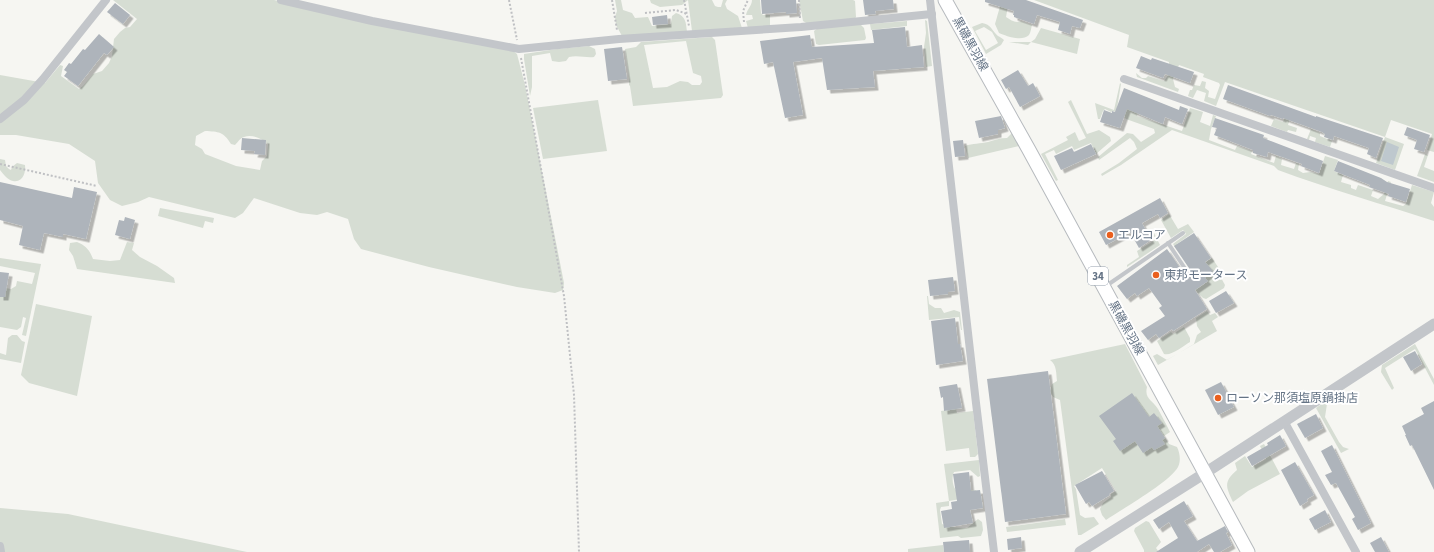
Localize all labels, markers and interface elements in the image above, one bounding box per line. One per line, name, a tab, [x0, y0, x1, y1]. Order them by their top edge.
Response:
street label: 黒磯黒羽線	[948, 14, 992, 74]
place label: エルコア	[1118, 227, 1166, 244]
marker: エルコア	[1105, 230, 1115, 240]
road number: 34	[1088, 267, 1108, 285]
place label: 東邦モータース	[1164, 267, 1247, 284]
marker: 東邦モータース	[1151, 270, 1161, 280]
street label: 黒磯黒羽線	[1104, 298, 1148, 358]
place label: ローソン那須塩原鍋掛店	[1226, 390, 1358, 407]
marker: ローソン那須塩原鍋掛店	[1213, 393, 1223, 403]

